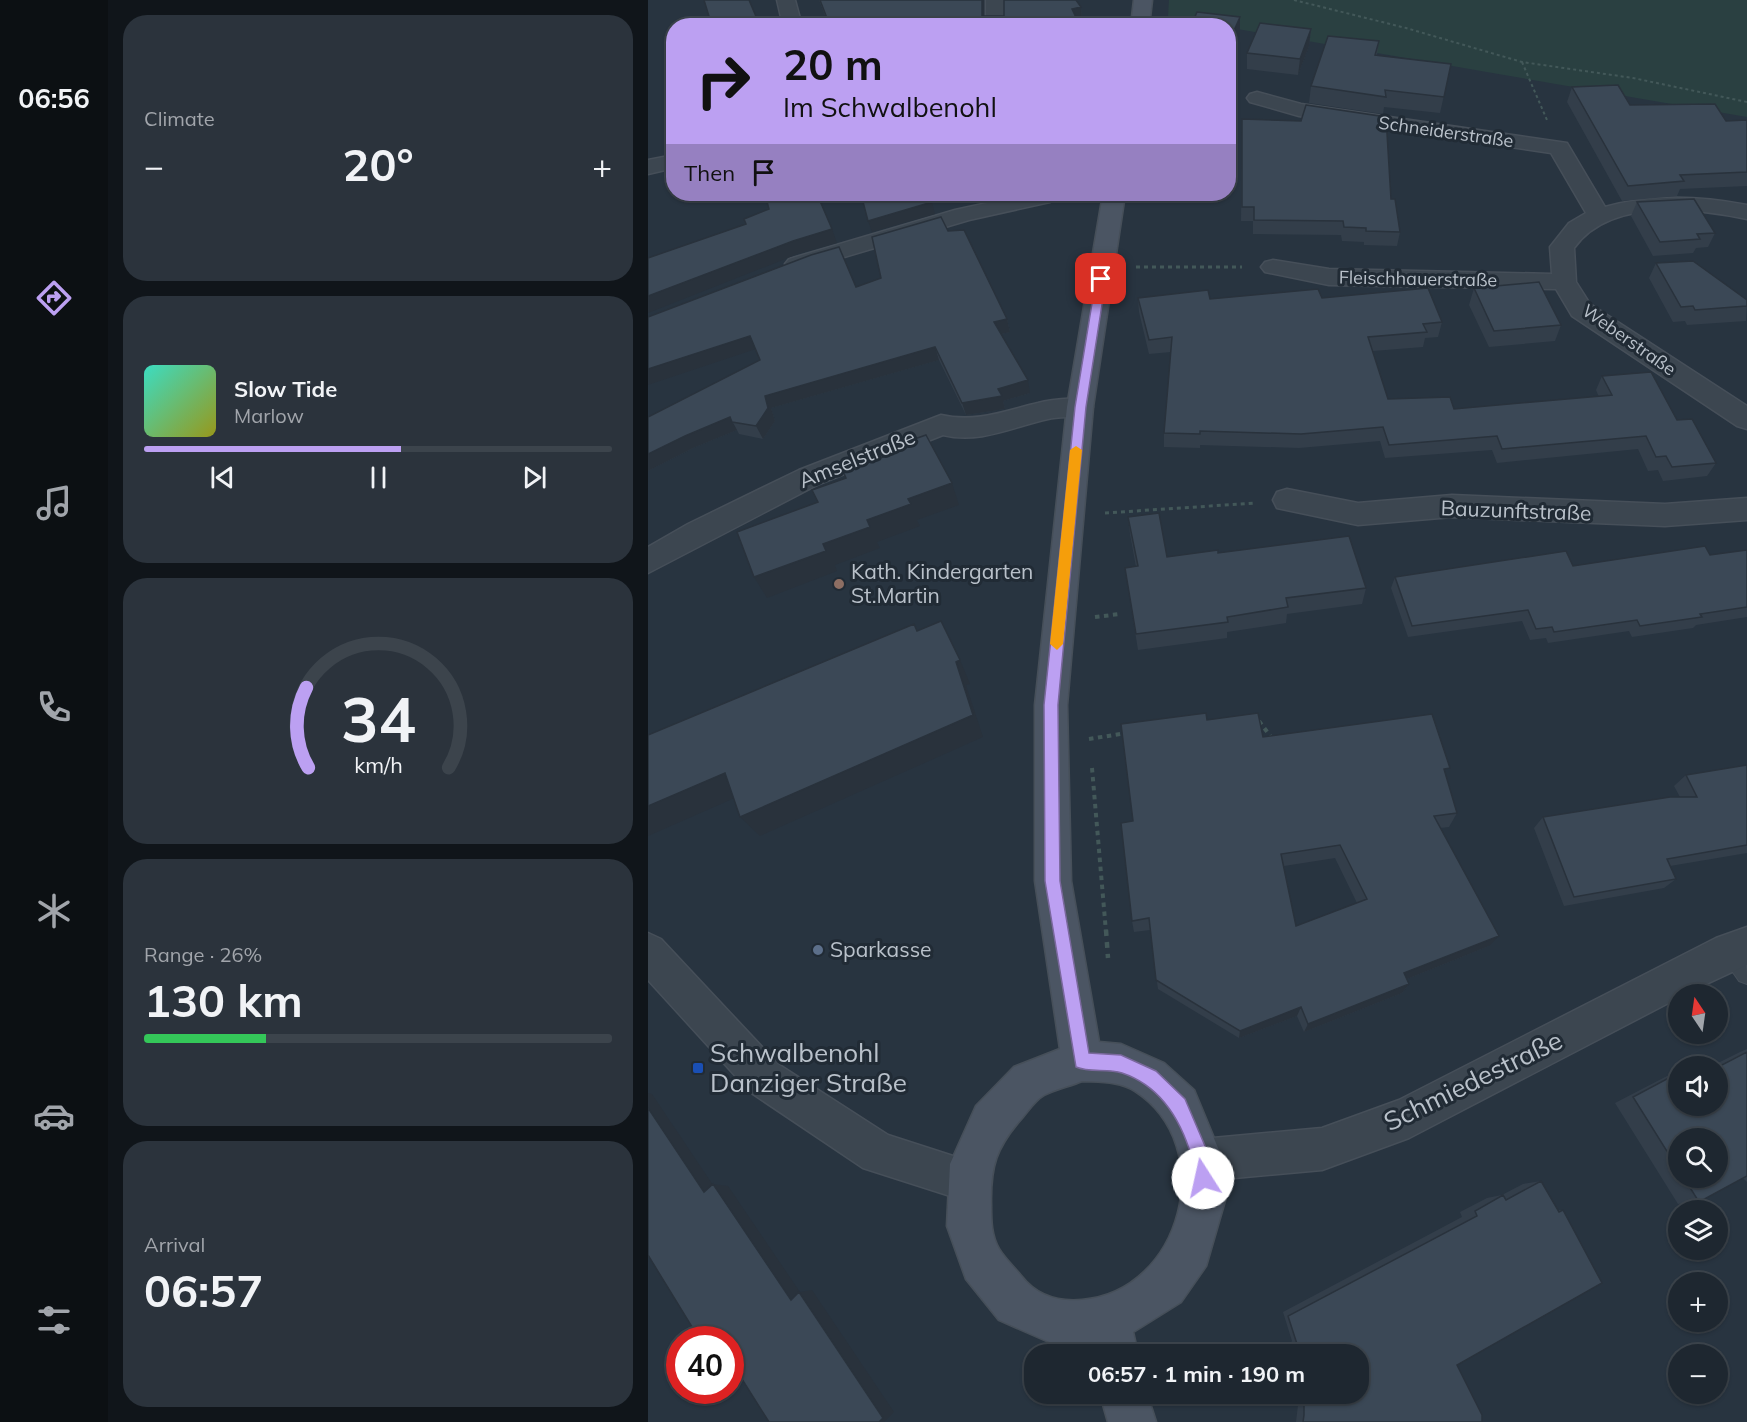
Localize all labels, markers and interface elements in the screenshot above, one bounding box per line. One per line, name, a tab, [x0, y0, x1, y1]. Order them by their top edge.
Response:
text: 20 m	[783, 38, 883, 91]
icon: right	[684, 42, 762, 120]
text: 06:56	[18, 81, 90, 115]
text: Im Schwalbenohl	[783, 90, 997, 124]
text: Climate	[144, 106, 215, 131]
street label: Schneiderstraße	[1377, 111, 1515, 152]
text: 20°	[342, 136, 414, 192]
text: −	[144, 145, 164, 186]
text: +	[592, 145, 612, 186]
icon: arrive	[747, 156, 780, 189]
text: Then	[684, 159, 735, 187]
pin	[1075, 253, 1126, 304]
icon: arrive	[1084, 262, 1117, 295]
street label: Fleischhauerstraße	[1339, 266, 1497, 291]
icon: directions	[33, 277, 75, 319]
street label: Weberstraße	[1578, 299, 1681, 380]
text: Slow Tide	[234, 375, 337, 403]
text: Marlow	[234, 403, 304, 428]
street label: Amselstraße	[795, 423, 919, 493]
icon: previous	[206, 461, 239, 494]
icon: pause	[362, 461, 395, 494]
icon: next	[518, 461, 551, 494]
icon: music	[33, 482, 75, 524]
street label: Bauzunftstraße	[1440, 494, 1592, 526]
place label: Kath. Kindergarten St.Martin	[851, 558, 1033, 608]
marker: Kath. Kindergarten St.Martin	[832, 577, 846, 591]
text: 34	[341, 679, 415, 758]
icon: phone	[33, 686, 75, 728]
text: km/h	[354, 751, 402, 778]
icon: climate	[33, 890, 75, 932]
place label: Sparkasse	[830, 936, 931, 962]
text: Range · 26%	[144, 942, 262, 967]
marker: Sparkasse	[811, 943, 825, 957]
text: 130 km	[144, 972, 303, 1028]
north arrow	[1668, 984, 1728, 1044]
map controls	[1668, 984, 1728, 1404]
street label: Schmiedestraße	[1378, 1023, 1567, 1138]
place label: Schwalbenohl Danziger Straße	[710, 1036, 907, 1099]
button: sound	[1668, 1056, 1728, 1116]
marker: Schwalbenohl Danziger Straße	[691, 1061, 705, 1075]
icon: car	[33, 1095, 75, 1137]
button: search	[1668, 1128, 1728, 1188]
position arrow	[1171, 1146, 1235, 1210]
button: layers	[1668, 1200, 1728, 1260]
text: Arrival	[144, 1232, 205, 1257]
text: 06:57	[144, 1262, 263, 1318]
button: +	[1668, 1272, 1728, 1332]
icon: filters	[33, 1299, 75, 1341]
speed limit sign: 40	[666, 1326, 744, 1404]
button: −	[1668, 1344, 1728, 1404]
text: 06:57 · 1 min · 190 m	[1088, 1360, 1305, 1388]

